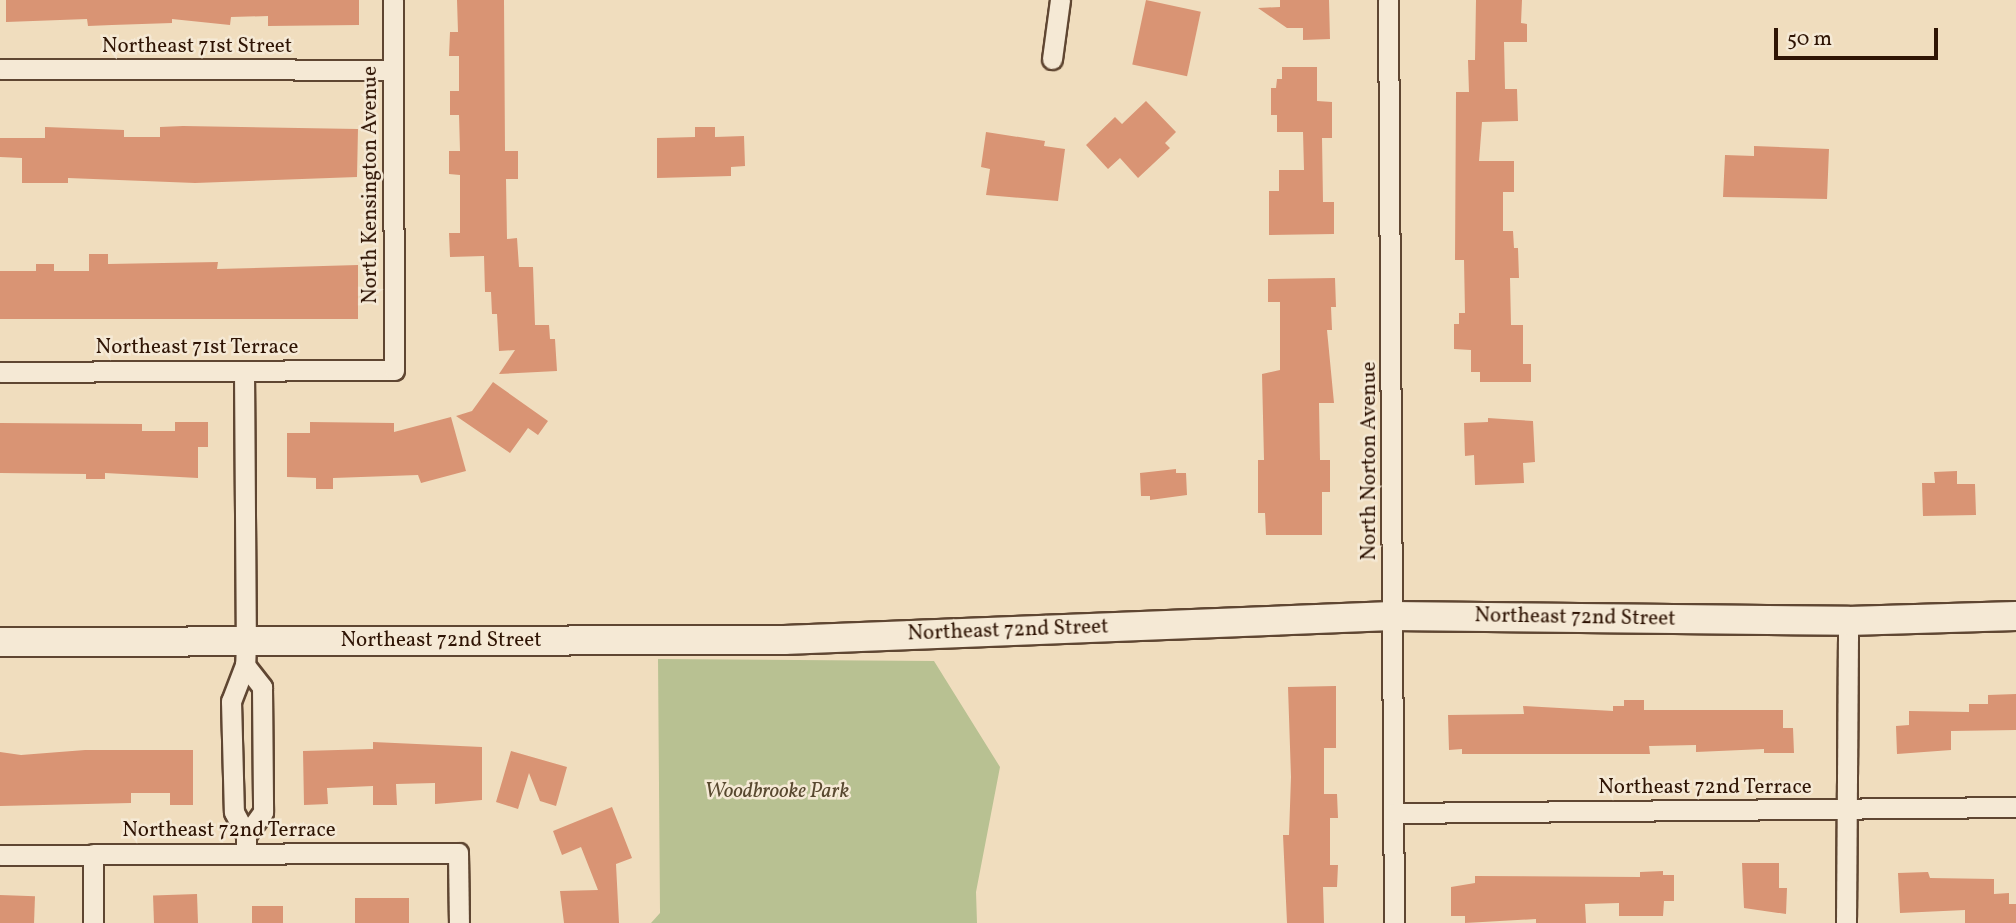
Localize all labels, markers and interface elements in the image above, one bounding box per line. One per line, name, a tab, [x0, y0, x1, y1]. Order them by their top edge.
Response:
scale bar	[1778, 14, 1942, 58]
text: 50 m	[1787, 25, 1832, 54]
street label: Northeast 71st Street	[102, 34, 292, 60]
street label: North Kensington Avenue	[358, 66, 384, 304]
street label: Northeast 71st Terrace	[95, 335, 299, 361]
street label: North Norton Avenue	[1357, 362, 1383, 560]
street label: Northeast 72nd Street	[1474, 604, 1676, 632]
street label: Northeast 72nd Street	[907, 615, 1109, 647]
street label: Northeast 72nd Street	[340, 628, 542, 654]
street label: Northeast 72nd Terrace	[1598, 775, 1812, 801]
park label: Woodbrooke Park	[705, 779, 849, 805]
street label: Northeast 72nd Terrace	[122, 818, 336, 844]

